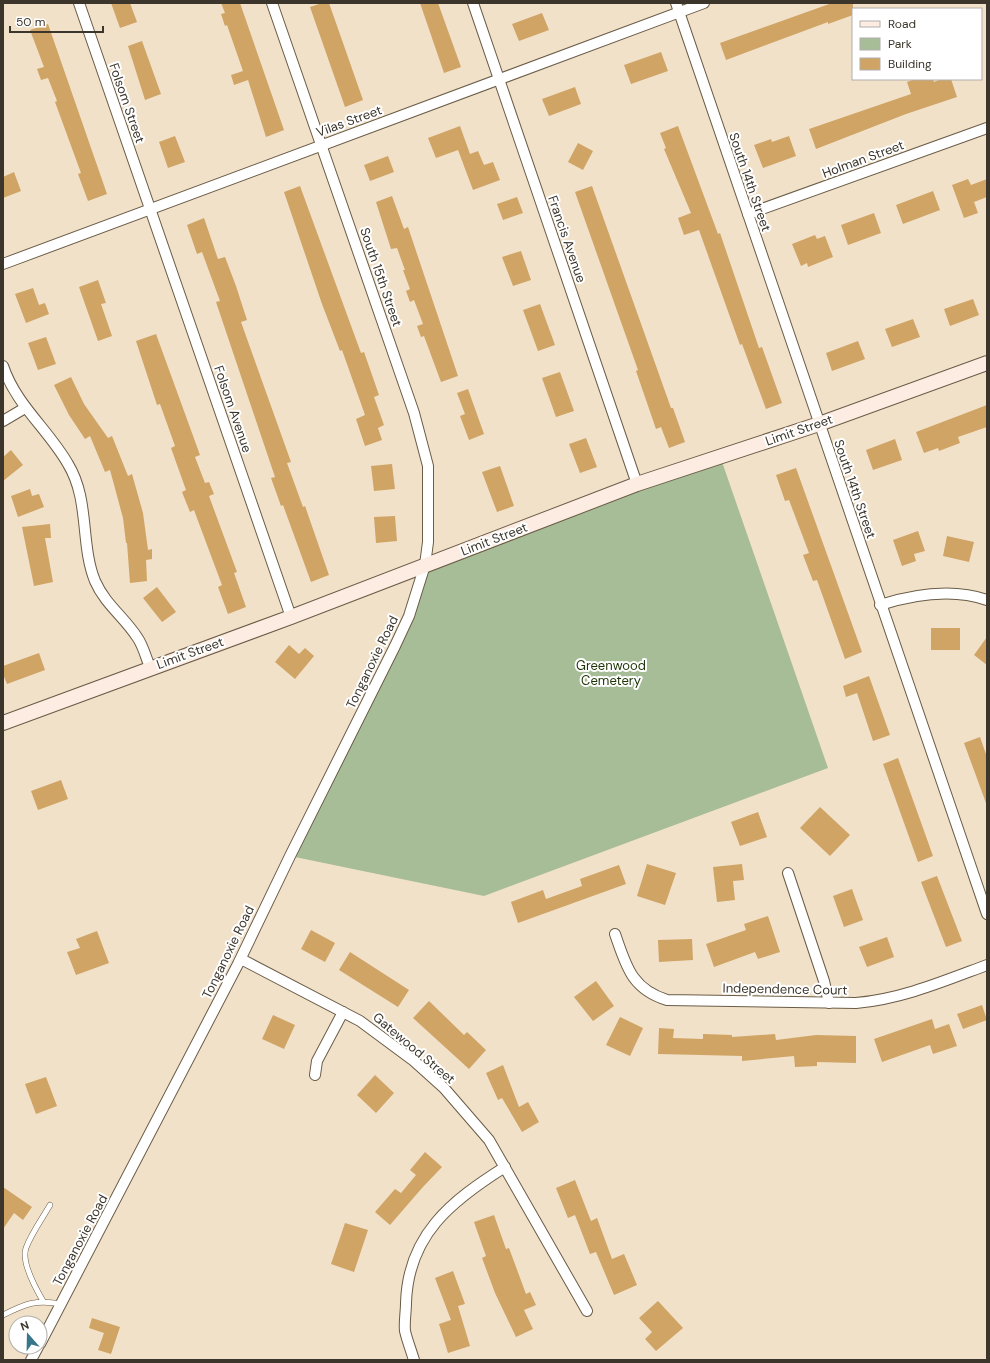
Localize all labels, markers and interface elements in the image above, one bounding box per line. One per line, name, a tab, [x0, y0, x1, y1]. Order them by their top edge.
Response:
scale bar	[10, 8, 103, 34]
legend	[852, 8, 982, 80]
text: 50 m	[16, 14, 45, 30]
text: Road	[888, 16, 916, 32]
text: Park	[888, 36, 912, 52]
text: Building	[888, 56, 932, 72]
street label: Folsom Street	[105, 61, 149, 145]
street label: Vilas Street	[314, 101, 384, 141]
street label: South 14th Street	[725, 130, 775, 234]
street label: Holman Street	[820, 136, 906, 182]
street label: Francis Avenue	[544, 193, 590, 285]
street label: South 15th Street	[356, 225, 406, 329]
street label: Folsom Avenue	[210, 363, 256, 455]
street label: Limit Street	[763, 411, 835, 449]
street label: South 14th Street	[830, 437, 880, 541]
street label: Limit Street	[458, 519, 530, 559]
street label: Tonganoxie Road	[342, 613, 402, 711]
street label: Limit Street	[154, 633, 226, 673]
park label: Greenwood Cemetery	[576, 657, 646, 689]
street label: Tonganoxie Road	[198, 903, 258, 1001]
street label: Independence Court	[723, 979, 847, 999]
street label: Gatewood Street	[369, 1009, 459, 1087]
street label: Tonganoxie Road	[49, 1191, 111, 1289]
north arrow	[8, 1315, 48, 1355]
text: N	[18, 1318, 31, 1334]

